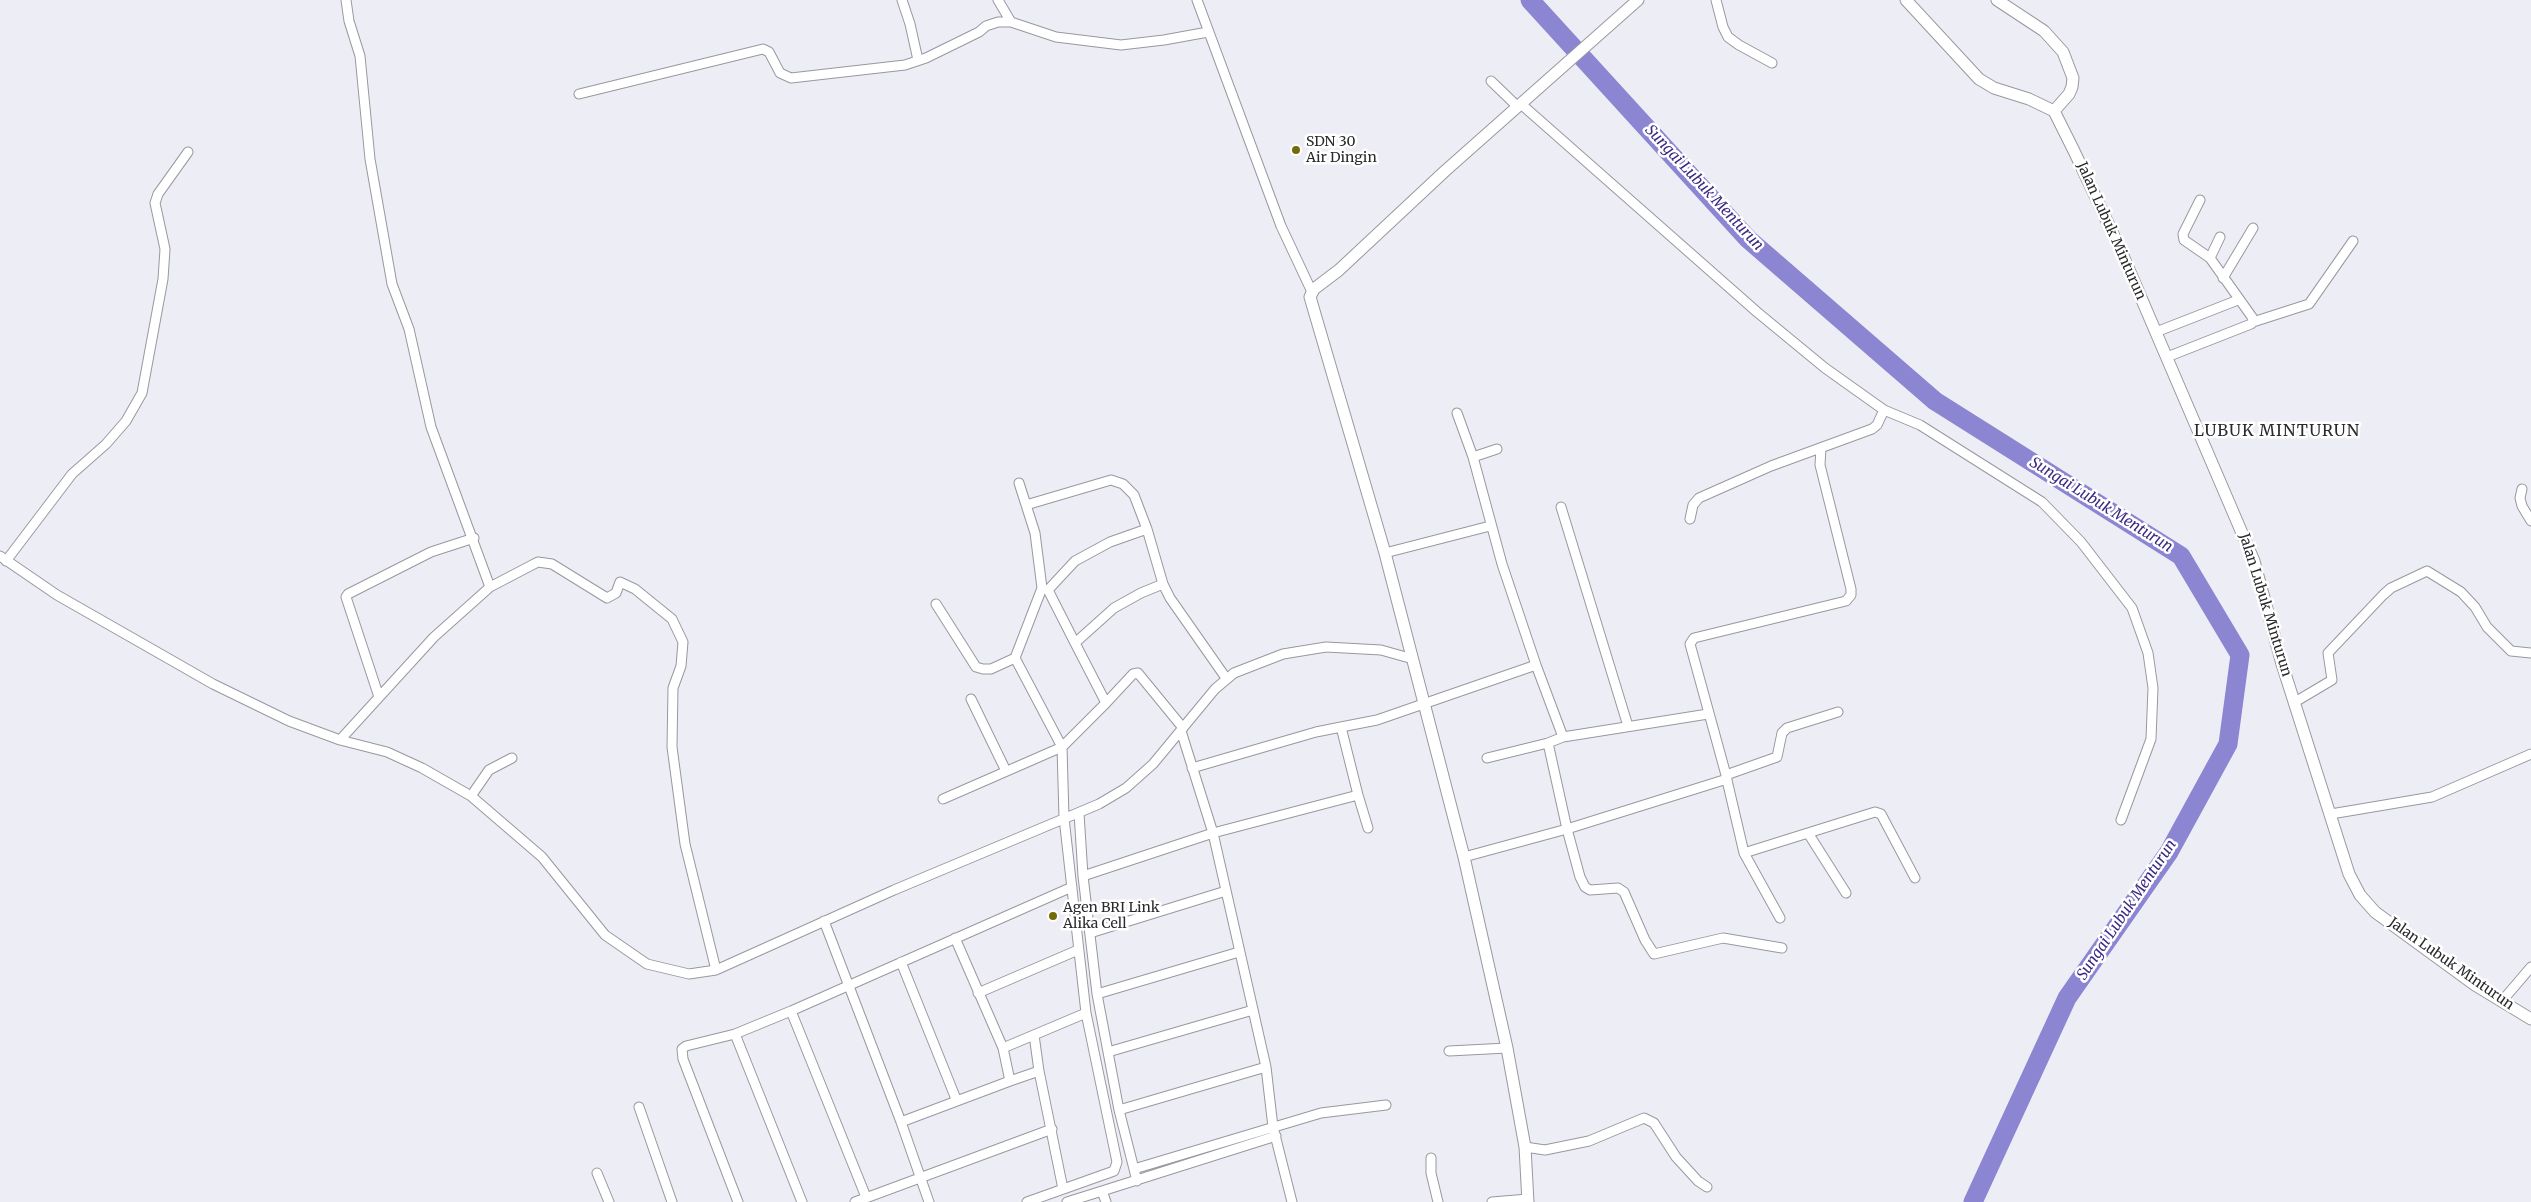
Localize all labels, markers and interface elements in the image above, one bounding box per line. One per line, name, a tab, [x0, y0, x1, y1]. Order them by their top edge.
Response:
water label: Sungai Lubuk Menturun	[1641, 122, 1767, 254]
place label: SDN 30 Air Dingin	[1306, 134, 1377, 166]
marker: SDN 30 Air Dingin	[1290, 144, 1302, 156]
street label: Jalan Lubuk Minturun	[2073, 160, 2149, 302]
district label: LUBUK MINTURUN	[2192, 421, 2362, 441]
water label: Sungai Lubuk Menturun	[2026, 454, 2176, 556]
street label: Jalan Lubuk Minturun	[2235, 531, 2295, 679]
water label: Sungai Lubuk Menturun	[2073, 837, 2181, 983]
place label: Agen BRI Link Alika Cell	[1063, 900, 1160, 932]
marker: Agen BRI Link Alika Cell	[1047, 910, 1059, 922]
street label: Jalan Lubuk Minturun	[2385, 914, 2517, 1014]

